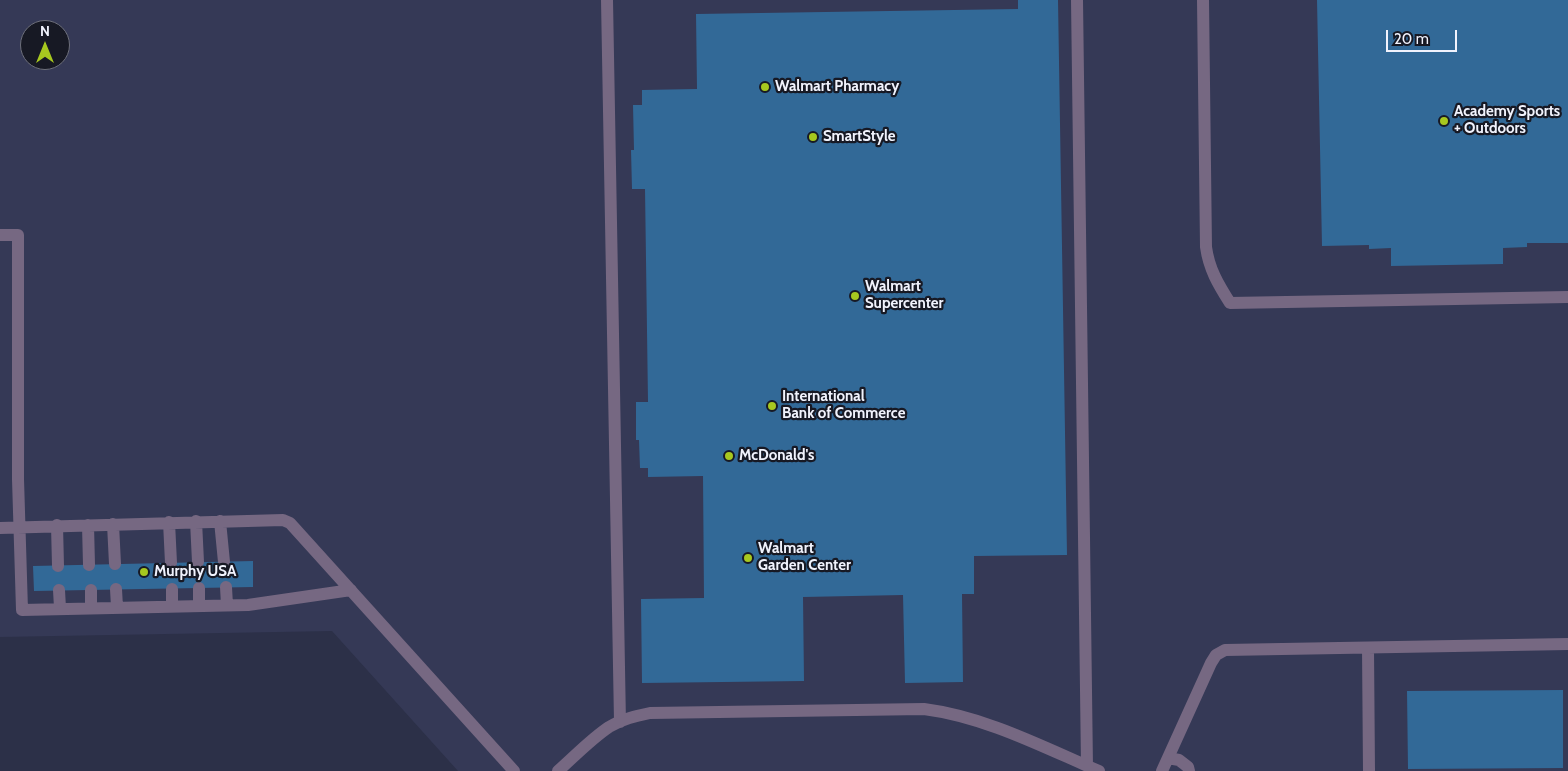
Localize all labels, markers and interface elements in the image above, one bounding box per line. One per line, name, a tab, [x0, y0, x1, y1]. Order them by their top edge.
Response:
north arrow	[20, 20, 70, 70]
scale bar	[1388, 20, 1459, 52]
text: N	[40, 22, 50, 40]
text: 20 m	[1394, 30, 1429, 48]
place label: Walmart Pharmacy	[775, 78, 899, 96]
marker: Walmart Pharmacy	[759, 81, 771, 93]
place label: Academy Sports + Outdoors	[1454, 103, 1560, 138]
marker: Academy Sports + Outdoors	[1438, 115, 1450, 127]
place label: SmartStyle	[823, 128, 896, 146]
marker: SmartStyle	[807, 131, 819, 143]
place label: Walmart Supercenter	[865, 278, 944, 313]
marker: Walmart Supercenter	[849, 290, 861, 302]
place label: International Bank of Commerce	[782, 388, 905, 423]
marker: International Bank of Commerce	[766, 400, 778, 412]
place label: McDonald's	[739, 447, 814, 465]
marker: McDonald's	[723, 450, 735, 462]
place label: Walmart Garden Center	[758, 540, 851, 575]
marker: Walmart Garden Center	[742, 552, 754, 564]
place label: Murphy USA	[154, 563, 236, 581]
marker: Murphy USA	[138, 566, 150, 578]

